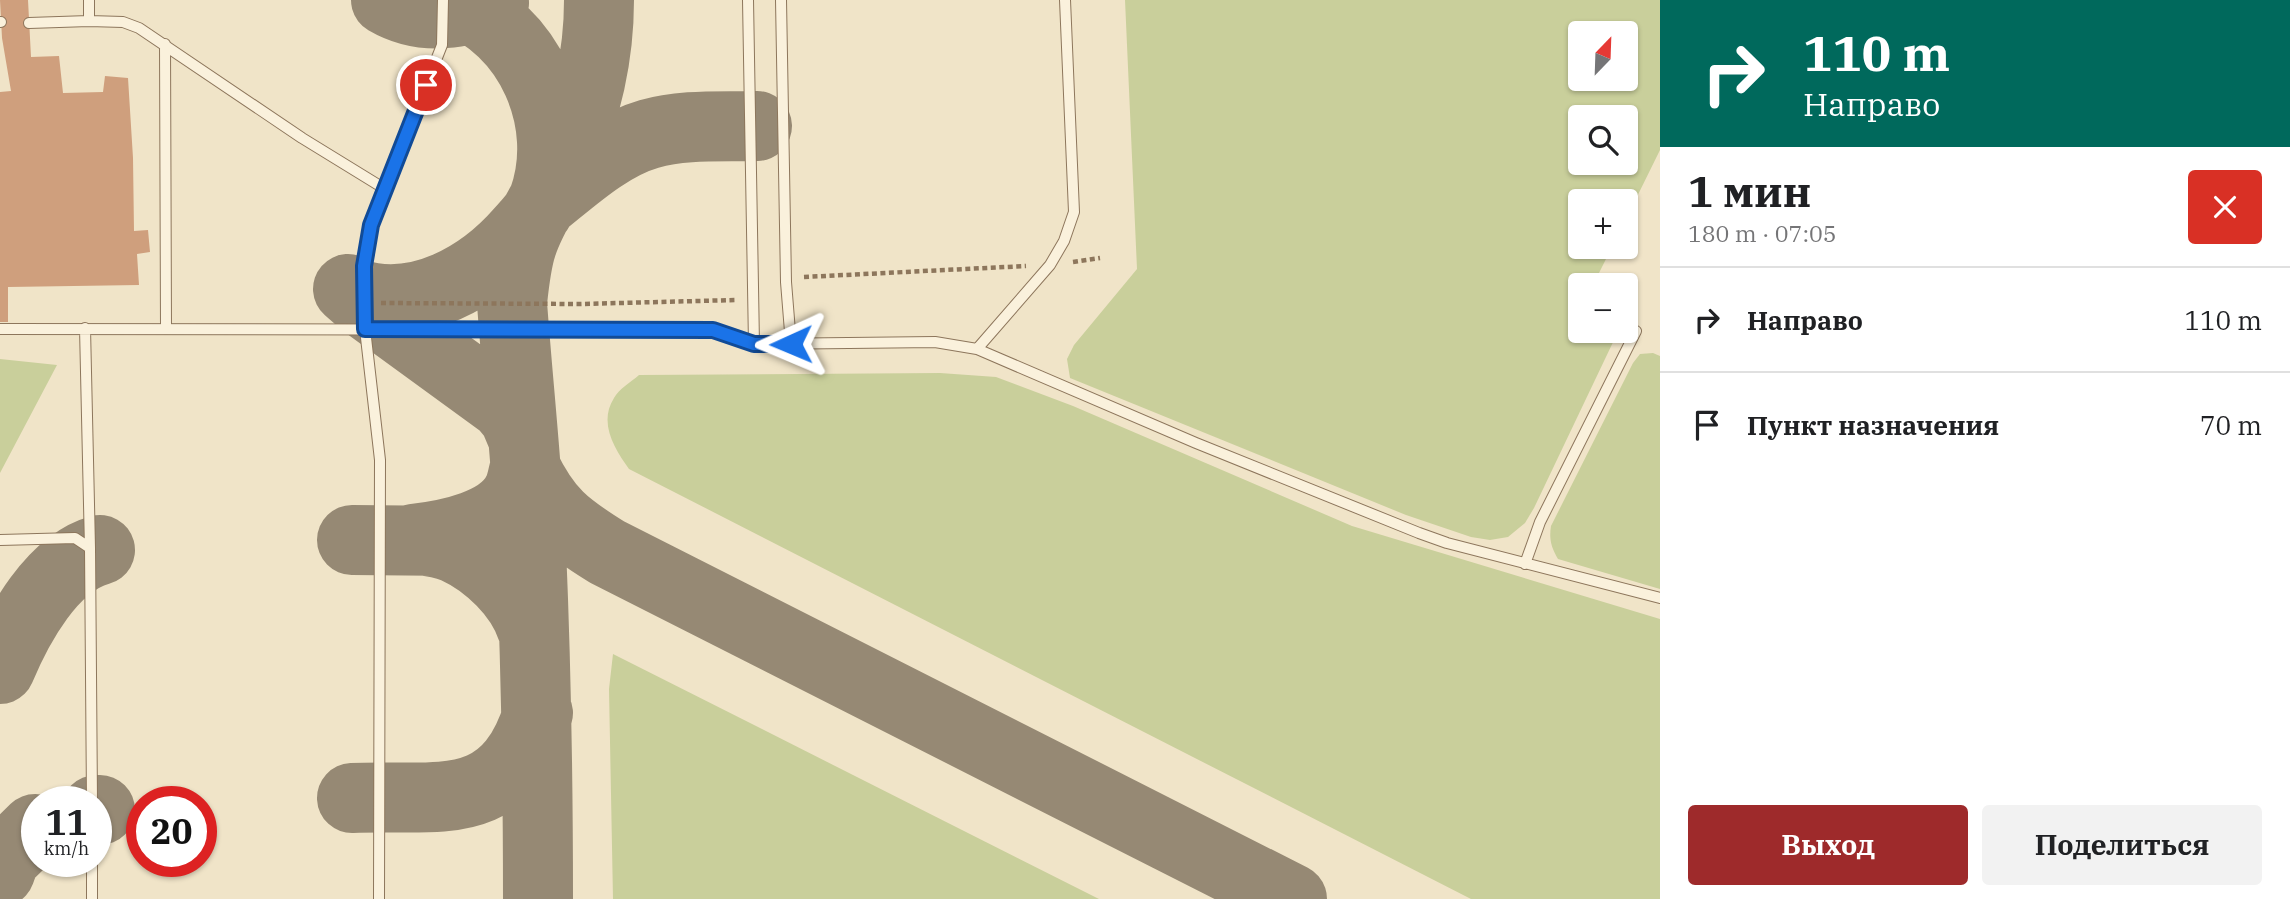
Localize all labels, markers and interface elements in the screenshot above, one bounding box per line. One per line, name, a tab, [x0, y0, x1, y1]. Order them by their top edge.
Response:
north arrow	[1568, 21, 1638, 91]
map controls	[1568, 21, 1638, 343]
text: 110 m	[1803, 21, 1950, 84]
icon: right	[1688, 28, 1779, 119]
pin	[396, 55, 456, 115]
icon: arrive	[407, 66, 445, 104]
text: Направо	[1803, 83, 1940, 125]
button: search	[1568, 105, 1638, 175]
text: 1 мин	[1688, 164, 1811, 219]
button: close	[2188, 170, 2262, 244]
button: +	[1568, 189, 1638, 259]
text: 180 m · 07:05	[1688, 218, 1837, 248]
button: −	[1568, 273, 1638, 343]
icon: right	[1688, 301, 1726, 339]
text: Направо	[1747, 303, 1863, 337]
text: 110 m	[2184, 303, 2262, 337]
position arrow	[754, 307, 828, 381]
icon: arrive	[1688, 406, 1726, 444]
text: Пункт назначения	[1747, 408, 1999, 442]
text: 70 m	[2200, 408, 2262, 442]
speed limit sign: 20	[126, 786, 217, 877]
text: 11	[45, 799, 88, 845]
button: Выход	[1688, 805, 1968, 885]
button: Поделиться	[1982, 805, 2262, 885]
text: km/h	[44, 837, 89, 860]

